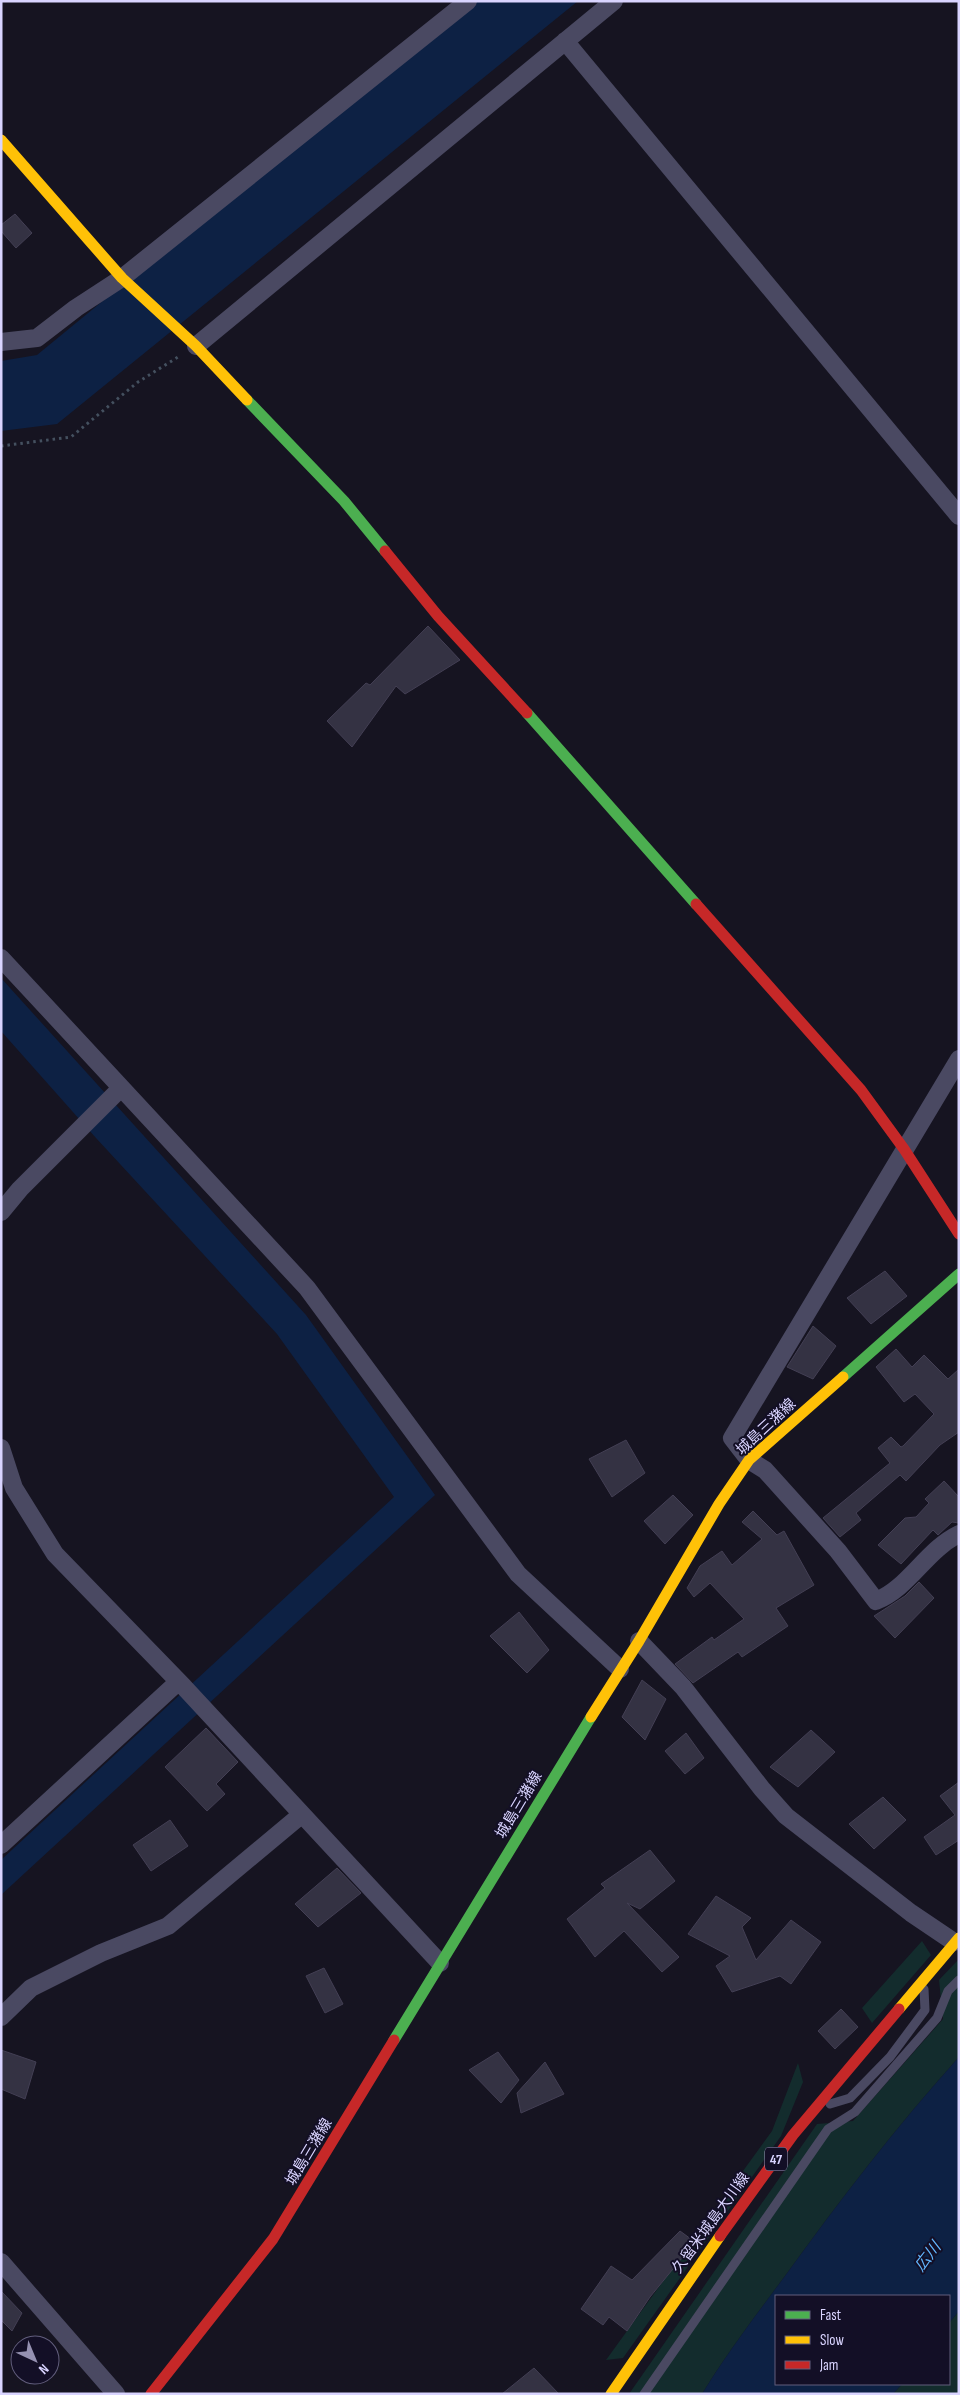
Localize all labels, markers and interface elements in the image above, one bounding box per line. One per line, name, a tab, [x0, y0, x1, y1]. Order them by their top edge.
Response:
street label: 城島三潴線	[732, 1394, 800, 1460]
street label: 城島三潴線	[492, 1768, 546, 1842]
street label: 城島三潴線	[282, 2115, 336, 2189]
road number: 47	[765, 2148, 787, 2170]
street label: 久留米城島大川線	[668, 2169, 754, 2277]
water label: 広川	[911, 2237, 947, 2275]
legend	[775, 2295, 950, 2385]
text: Fast	[820, 2306, 842, 2325]
text: Slow	[820, 2331, 844, 2350]
north arrow	[10, 2335, 60, 2385]
text: Jam	[819, 2356, 838, 2375]
text: N	[35, 2360, 52, 2378]

